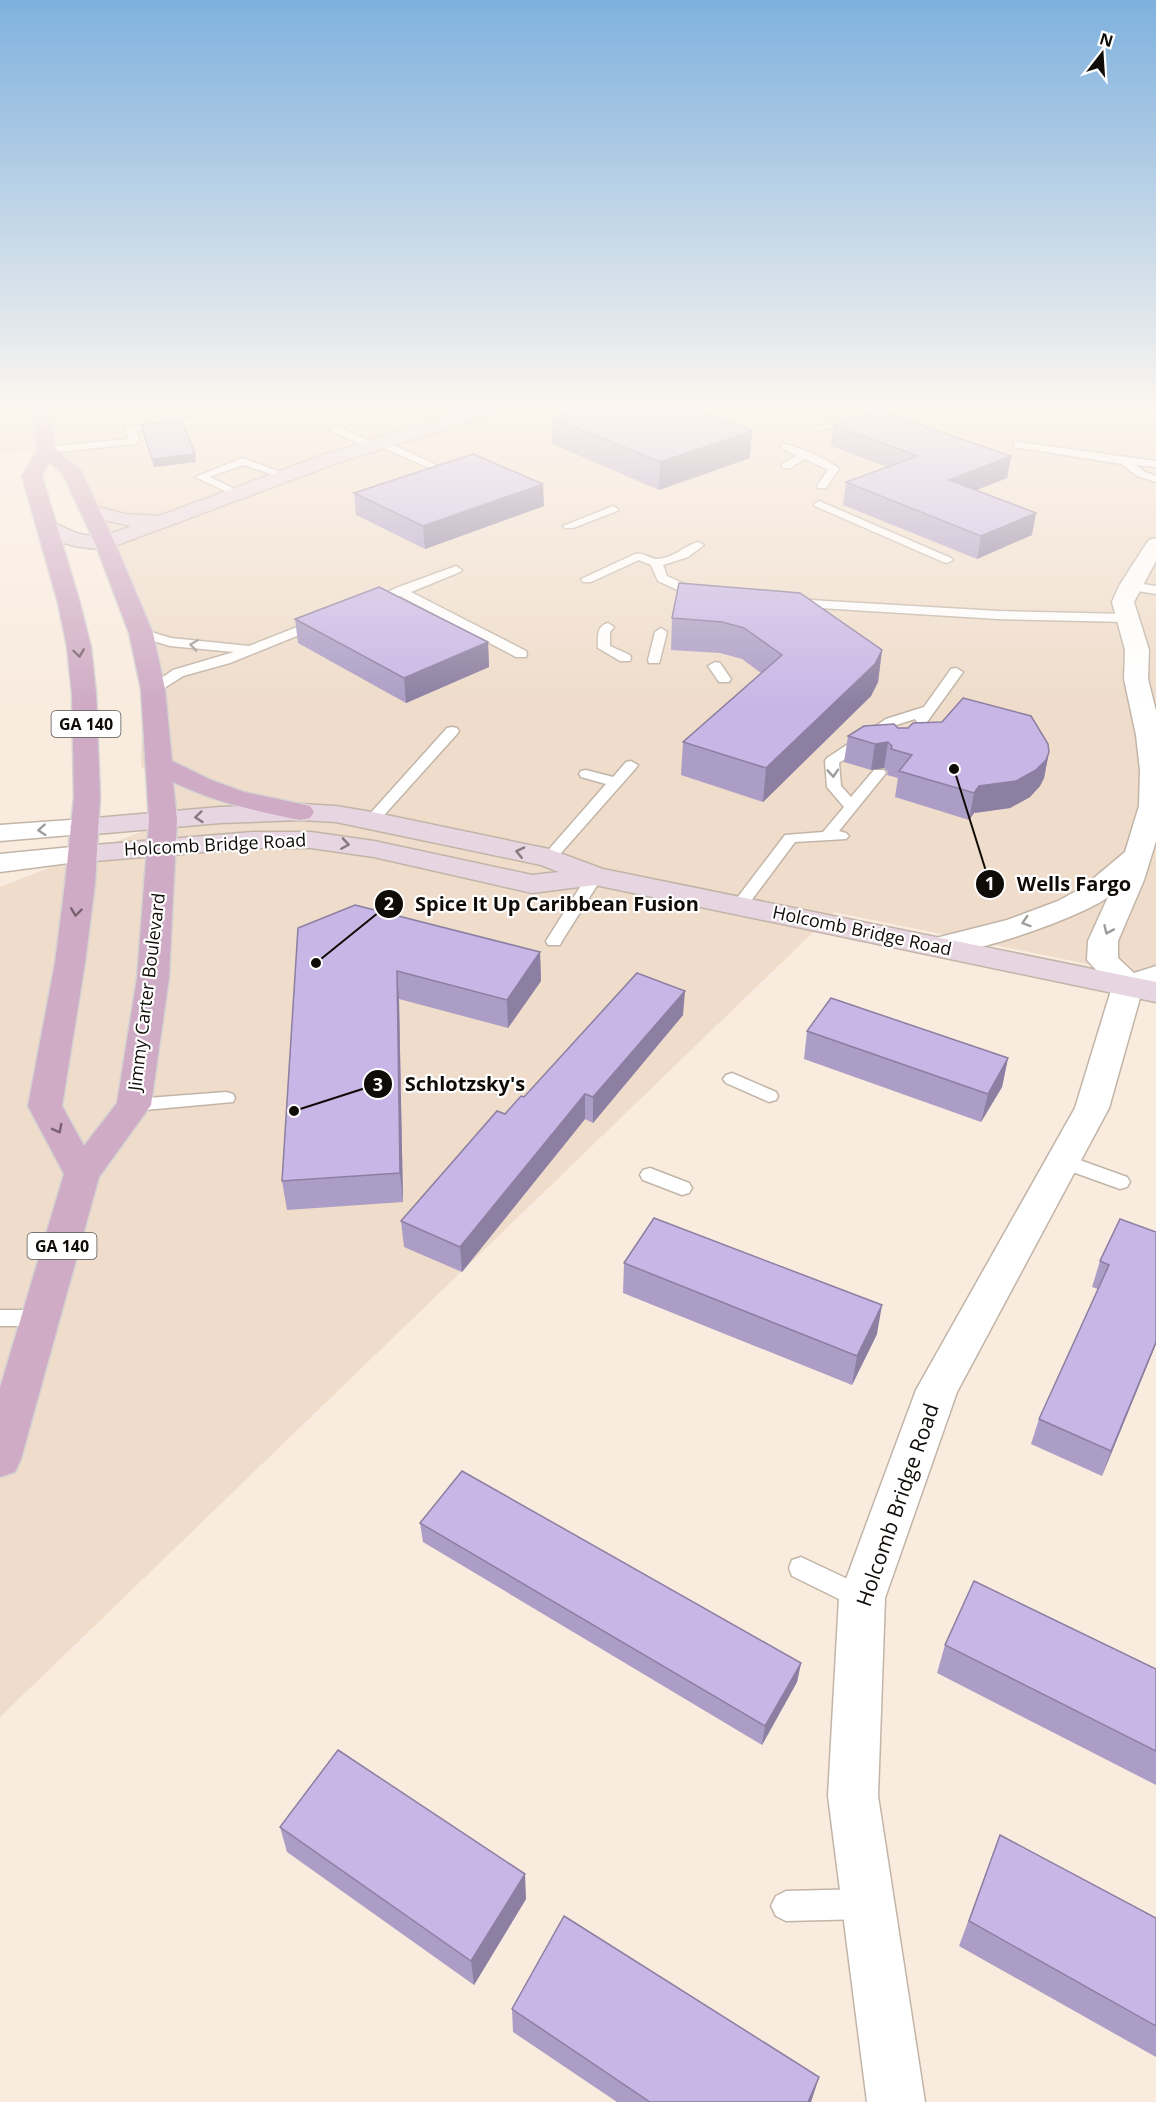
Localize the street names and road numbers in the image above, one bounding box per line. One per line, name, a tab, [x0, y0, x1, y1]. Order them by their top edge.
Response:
road number: GA 140	[52, 711, 121, 737]
street label: Holcomb Bridge Road	[123, 827, 307, 861]
street label: Jimmy Carter Boulevard	[122, 892, 170, 1094]
street label: Holcomb Bridge Road	[770, 899, 954, 961]
road number: GA 140	[28, 1233, 97, 1259]
street label: Holcomb Bridge Road	[849, 1399, 945, 1610]

